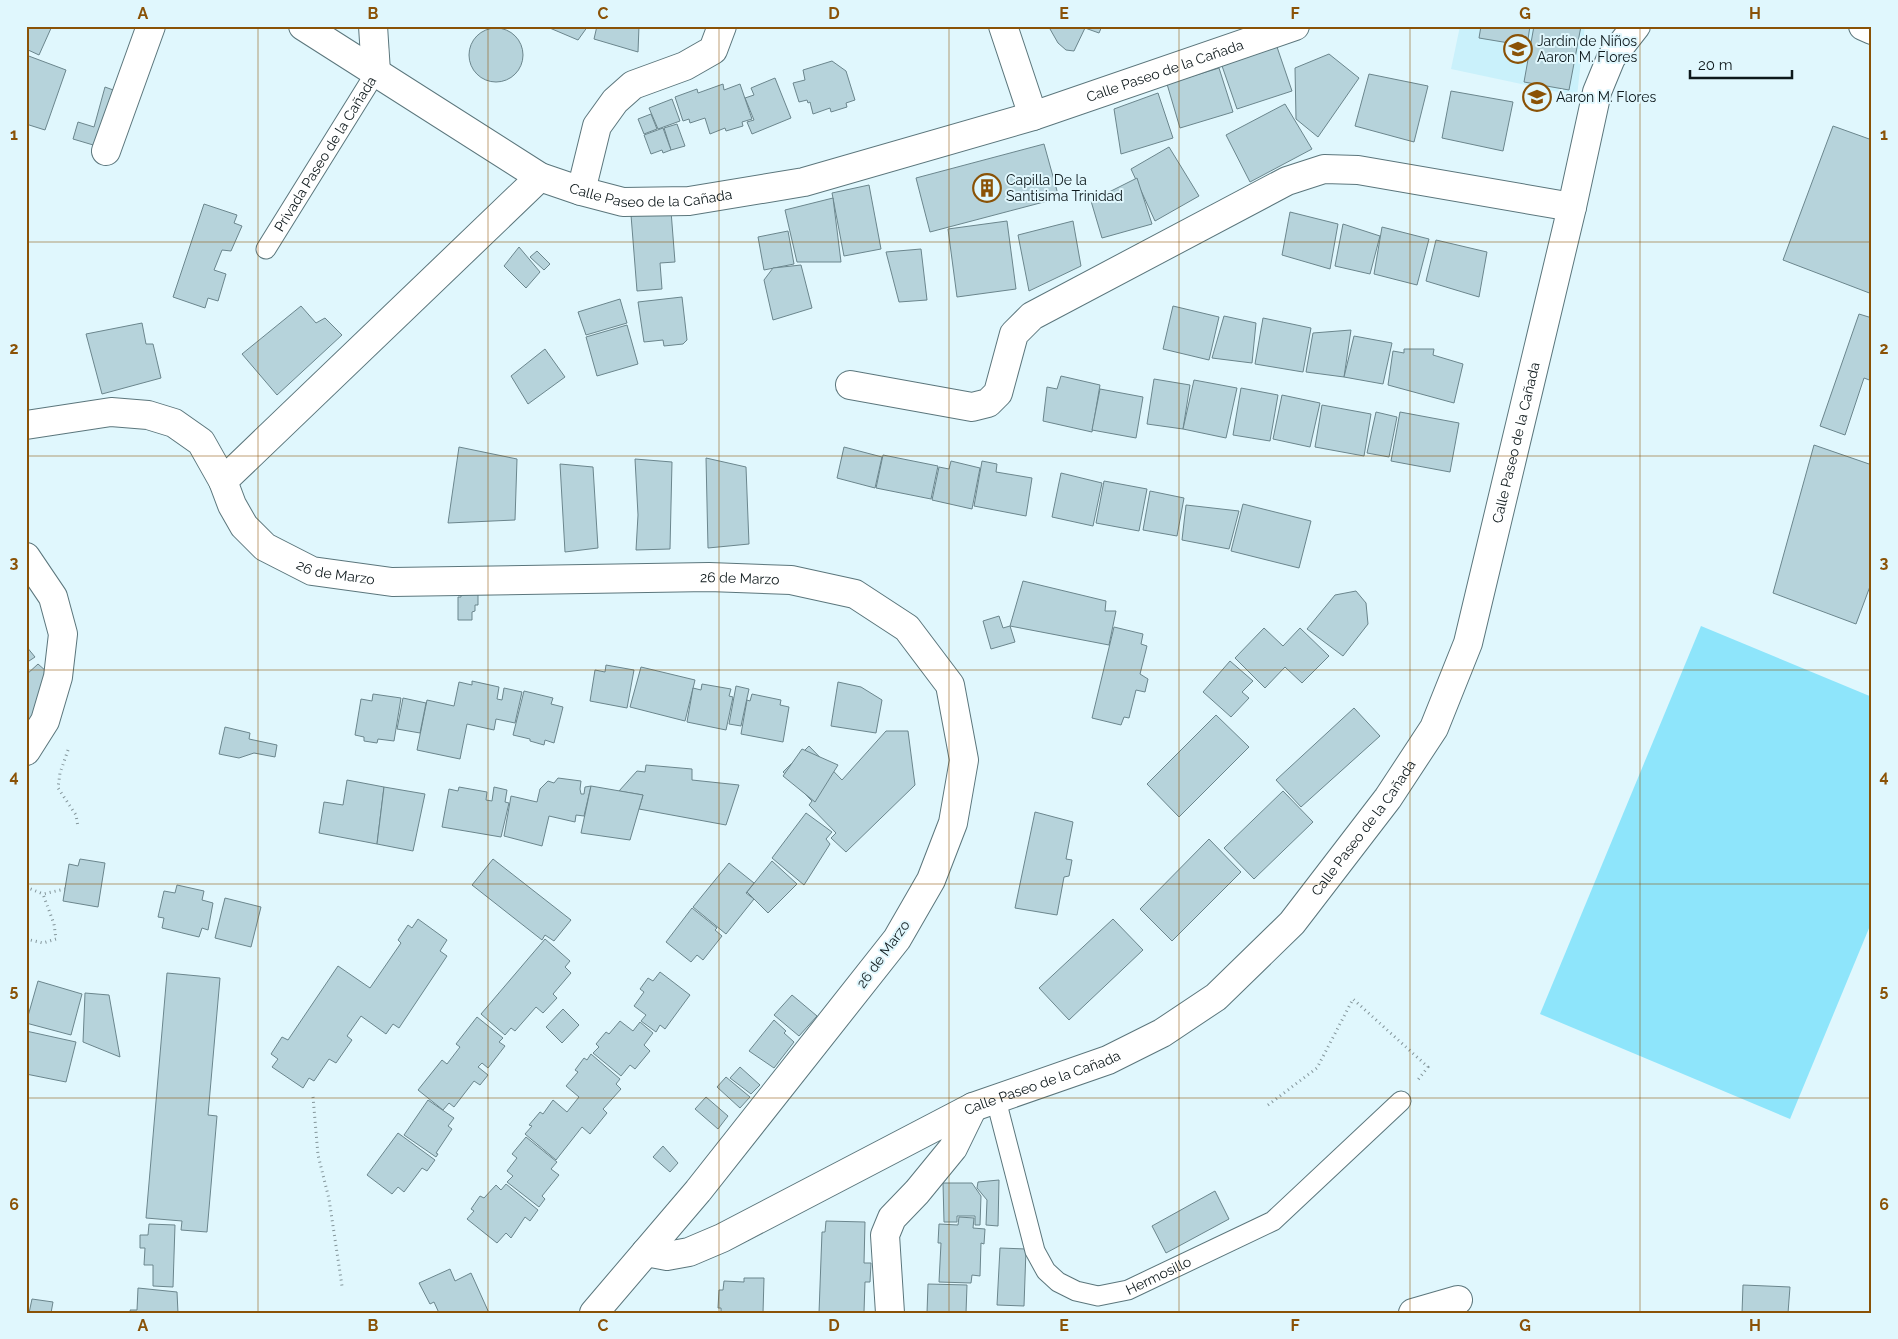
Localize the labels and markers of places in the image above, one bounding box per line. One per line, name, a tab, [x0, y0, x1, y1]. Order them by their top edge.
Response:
place label: Jardín de Niños Aaron M. Flores	[1537, 33, 1638, 65]
school or university icon: Jardín de Niños Aaron M. Flores	[1503, 34, 1533, 64]
school or university icon: Aaron M. Flores	[1522, 82, 1552, 112]
place label: Aaron M. Flores	[1556, 89, 1657, 105]
place label: Capilla De la Santisima Trinidad	[1006, 172, 1123, 204]
building icon: Capilla De la Santisima Trinidad	[972, 173, 1002, 203]

